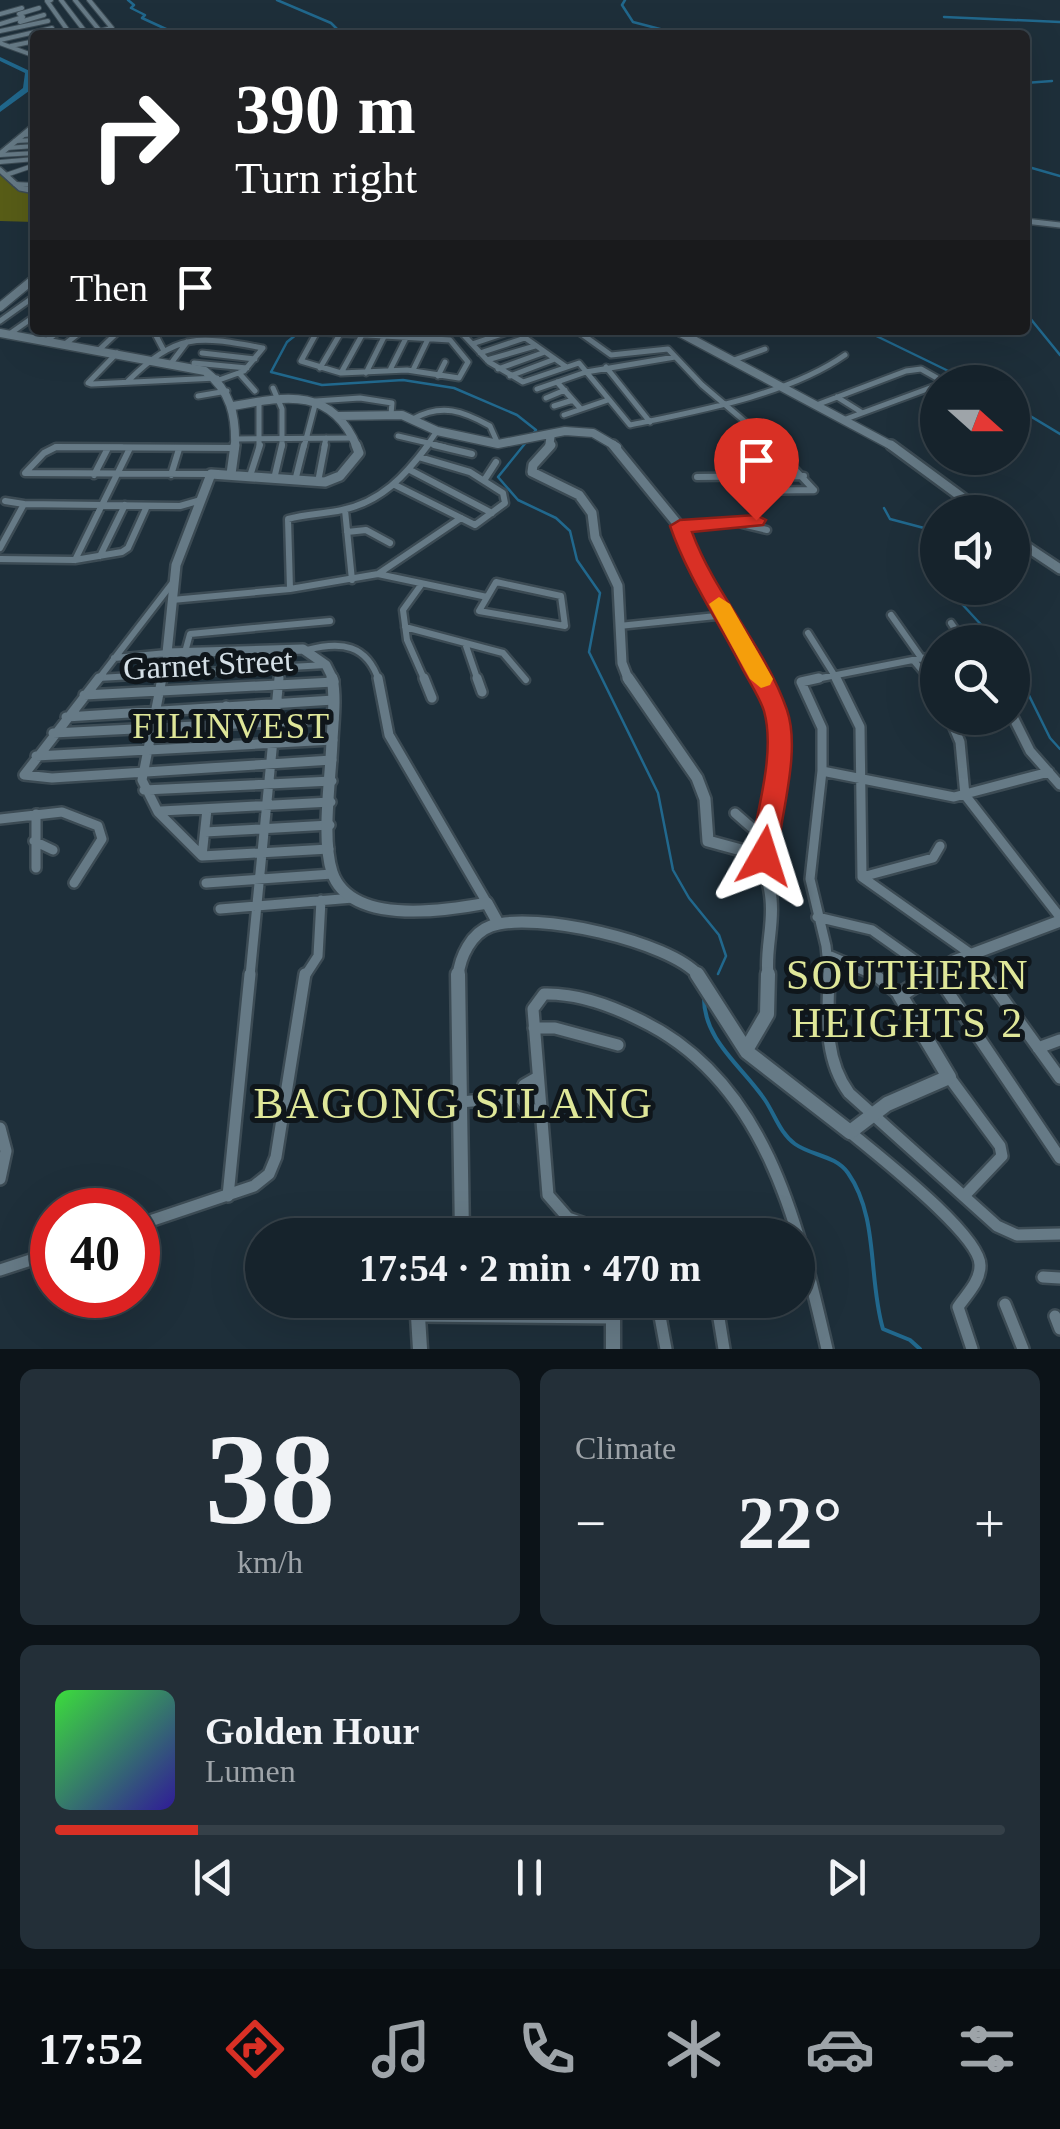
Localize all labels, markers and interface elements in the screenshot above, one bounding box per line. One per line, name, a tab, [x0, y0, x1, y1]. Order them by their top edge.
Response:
icon: right	[70, 70, 200, 200]
text: 390 m	[235, 71, 416, 148]
text: Turn right	[235, 153, 417, 203]
icon: arrive	[168, 260, 223, 315]
text: Then	[70, 267, 148, 309]
north arrow	[920, 365, 1030, 475]
map controls	[920, 365, 1030, 735]
pin	[714, 418, 799, 521]
icon: arrive	[729, 433, 784, 488]
button: sound	[920, 495, 1030, 605]
button: search	[920, 625, 1030, 735]
street label: Garnet Street	[122, 642, 294, 686]
district label: FILINVEST	[132, 707, 332, 746]
position arrow	[712, 804, 816, 908]
district label: SOUTHERN HEIGHTS 2	[786, 952, 1030, 1046]
district label: BAGONG SILANG	[253, 1078, 655, 1128]
speed limit sign: 40	[30, 1188, 160, 1318]
text: 17:54 · 2 min · 470 m	[359, 1247, 701, 1289]
text: 38	[205, 1407, 335, 1551]
text: Climate	[575, 1430, 676, 1466]
text: 22°	[738, 1481, 843, 1564]
text: −	[575, 1493, 606, 1554]
text: +	[974, 1493, 1005, 1554]
text: km/h	[237, 1544, 303, 1580]
text: Golden Hour	[205, 1710, 419, 1752]
text: Lumen	[205, 1753, 296, 1789]
icon: previous	[186, 1850, 241, 1905]
icon: pause	[502, 1850, 557, 1905]
icon: next	[819, 1850, 874, 1905]
icon: directions	[220, 2014, 290, 2084]
icon: music	[366, 2014, 436, 2084]
icon: phone	[512, 2014, 582, 2084]
icon: climate	[659, 2014, 729, 2084]
icon: car	[805, 2014, 875, 2084]
icon: filters	[952, 2014, 1022, 2084]
text: 17:52	[38, 2024, 143, 2074]

